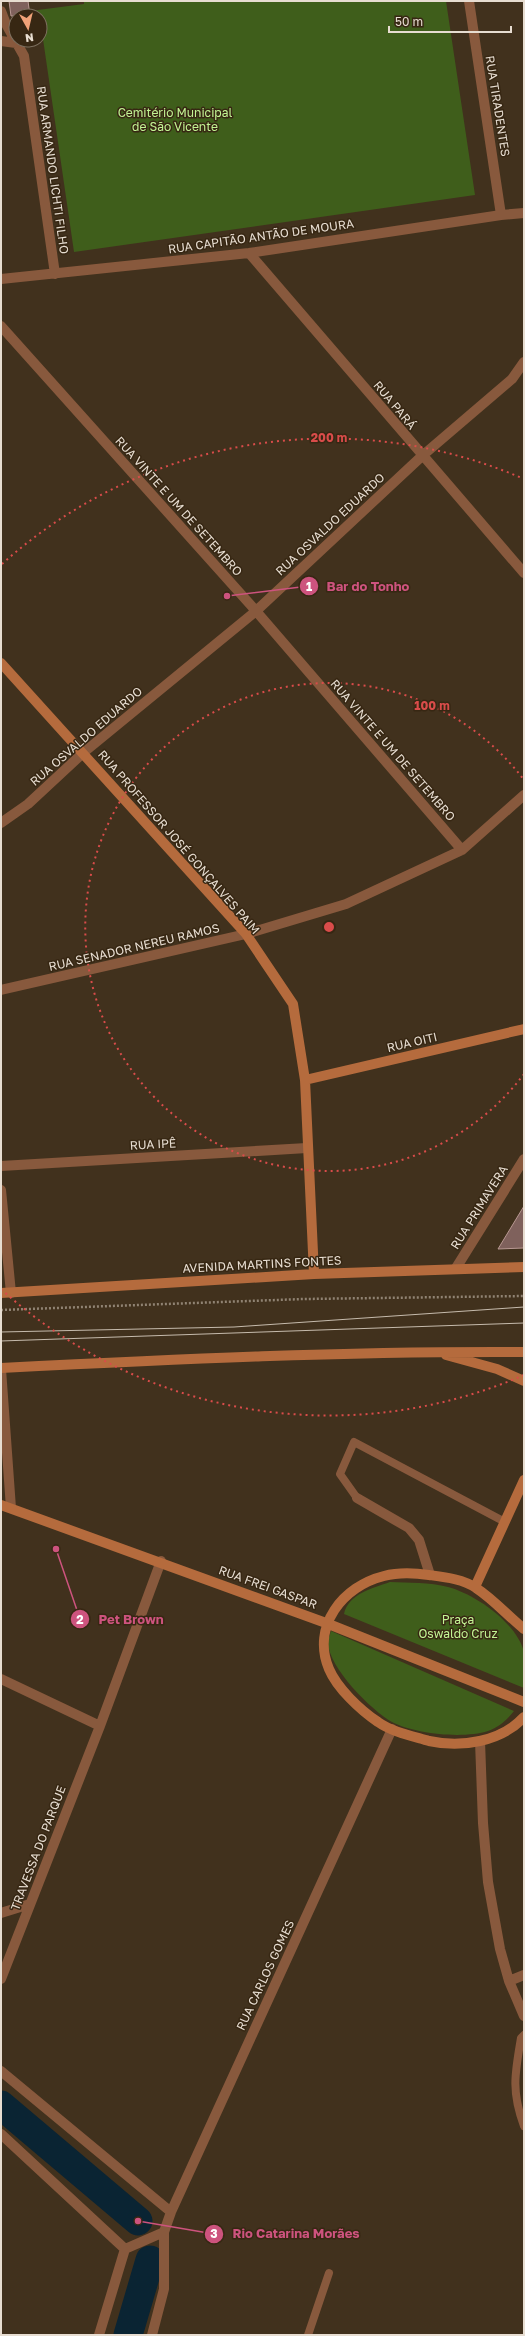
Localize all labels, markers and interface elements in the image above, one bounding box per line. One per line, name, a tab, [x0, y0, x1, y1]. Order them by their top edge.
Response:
north arrow	[8, 8, 48, 48]
scale bar	[389, 8, 511, 34]
text: 50 m	[395, 14, 423, 29]
text: N	[24, 31, 35, 45]
street label: RUA TIRADENTES	[483, 54, 513, 158]
street label: RUA ARMANDO LICHTI FILHO	[34, 85, 72, 255]
park label: Cemitério Municipal de São Vicente	[118, 105, 233, 134]
street label: RUA CAPITÃO ANTÃO DE MOURA	[167, 216, 355, 256]
street label: RUA PARÁ	[370, 378, 420, 432]
text: 200 m	[311, 430, 347, 445]
street label: RUA VINTE E UM DE SETEMBRO	[112, 433, 246, 579]
street label: RUA OSVALDO EDUARDO	[272, 469, 388, 578]
callout: Bar do Tonho	[299, 574, 418, 599]
text: Bar do Tonho	[327, 578, 410, 594]
text: 1	[306, 579, 312, 594]
street label: RUA VINTE E UM DE SETEMBRO	[327, 676, 459, 824]
street label: RUA OSVALDO EDUARDO	[27, 683, 145, 789]
text: 100 m	[414, 698, 450, 713]
street label: RUA PROFESSOR JOSÉ GONÇALVES PAIM	[95, 747, 263, 937]
street label: RUA SENADOR NEREU RAMOS	[47, 920, 221, 974]
centre of rings	[322, 920, 336, 934]
street label: RUA OITI	[385, 1029, 439, 1055]
street label: RUA IPÊ	[129, 1135, 177, 1153]
street label: RUA PRIMAVERA	[447, 1162, 511, 1252]
street label: AVENIDA MARTINS FONTES	[182, 1252, 342, 1276]
street label: RUA FREI GASPAR	[217, 1562, 319, 1612]
callout: Pet Brown	[70, 1607, 172, 1632]
text: Pet Brown	[98, 1611, 164, 1627]
text: 2	[76, 1612, 84, 1627]
park label: Praça Oswaldo Cruz	[418, 1612, 498, 1641]
street label: TRAVESSA DO PARQUE	[7, 1783, 69, 1913]
street label: RUA CARLOS GOMES	[233, 1917, 297, 2033]
callout: Rio Catarina Morães	[204, 2221, 367, 2246]
text: Rio Catarina Morães	[232, 2225, 360, 2241]
text: 3	[210, 2226, 218, 2241]

